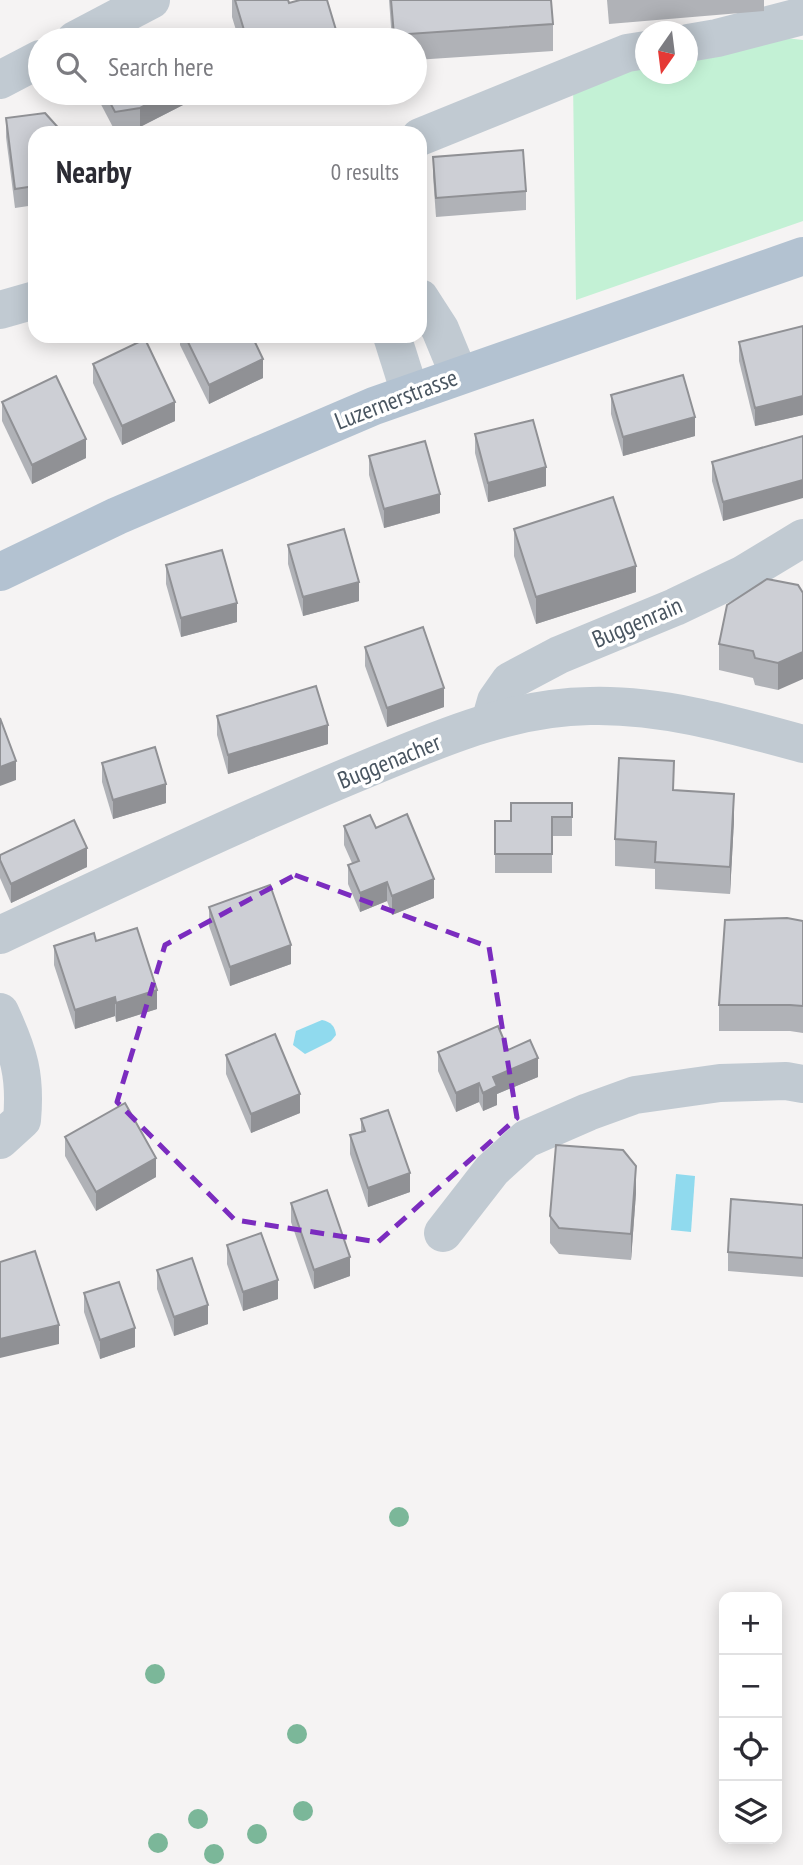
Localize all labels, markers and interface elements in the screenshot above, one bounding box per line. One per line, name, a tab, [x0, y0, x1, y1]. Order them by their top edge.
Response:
north arrow	[635, 21, 698, 84]
search box	[28, 28, 427, 105]
icon: search	[52, 48, 90, 86]
text: Search here	[108, 50, 214, 83]
text: Nearby	[56, 152, 131, 191]
text: 0 results	[331, 157, 399, 186]
street label: Luzernerstrasse	[330, 361, 462, 437]
street label: Buggenrain	[587, 589, 687, 655]
street label: Buggenacher	[333, 726, 445, 796]
map controls	[719, 1592, 782, 1844]
button: +	[719, 1592, 782, 1655]
button: −	[719, 1655, 782, 1718]
button: locate	[719, 1718, 782, 1781]
button: layers	[719, 1781, 782, 1844]

